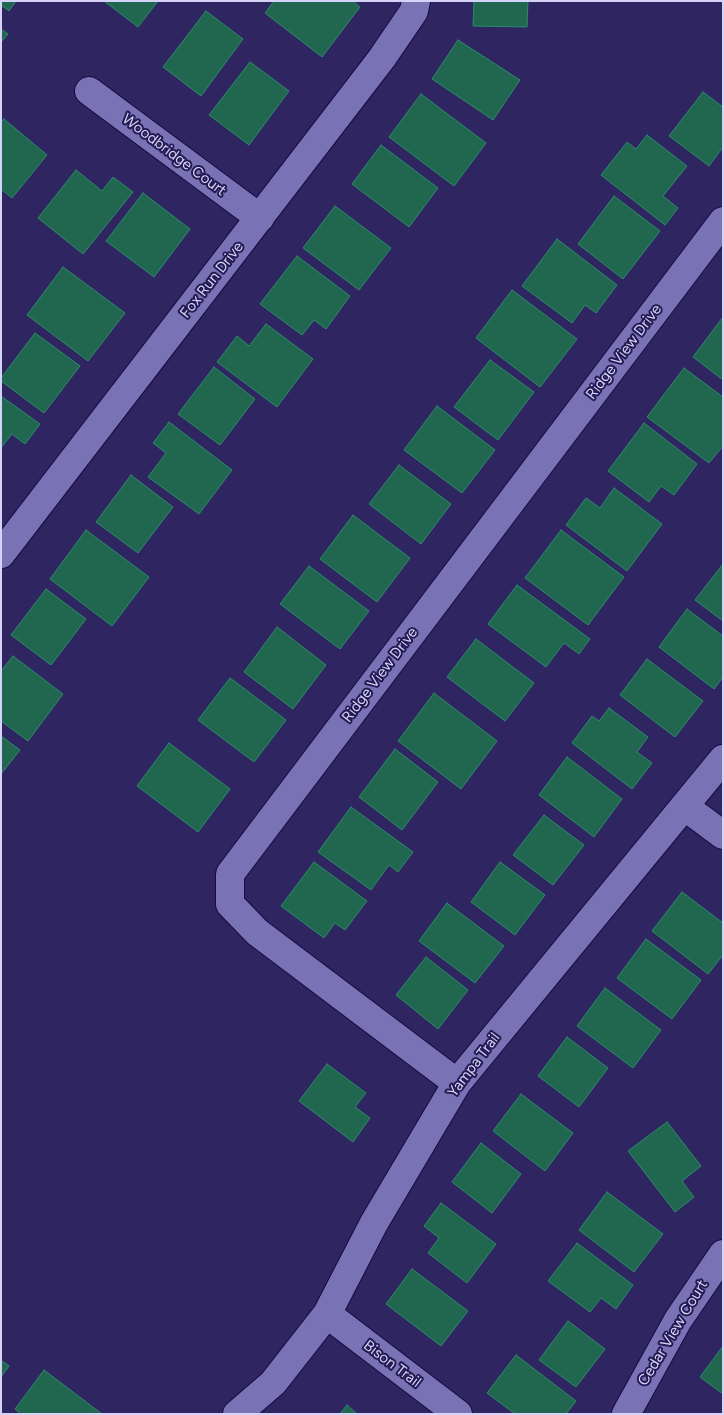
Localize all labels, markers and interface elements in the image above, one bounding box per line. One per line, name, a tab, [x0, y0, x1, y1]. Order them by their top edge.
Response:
street label: Woodbridge Court	[118, 110, 230, 200]
street label: Fox Run Drive	[177, 238, 247, 322]
street label: Ridge View Drive	[582, 301, 666, 403]
street label: Ridge View Drive	[338, 624, 422, 726]
street label: Yampa Trail	[444, 1029, 504, 1101]
street label: Cedar View Court	[634, 1277, 712, 1389]
street label: Bison Trail	[360, 1337, 424, 1391]

